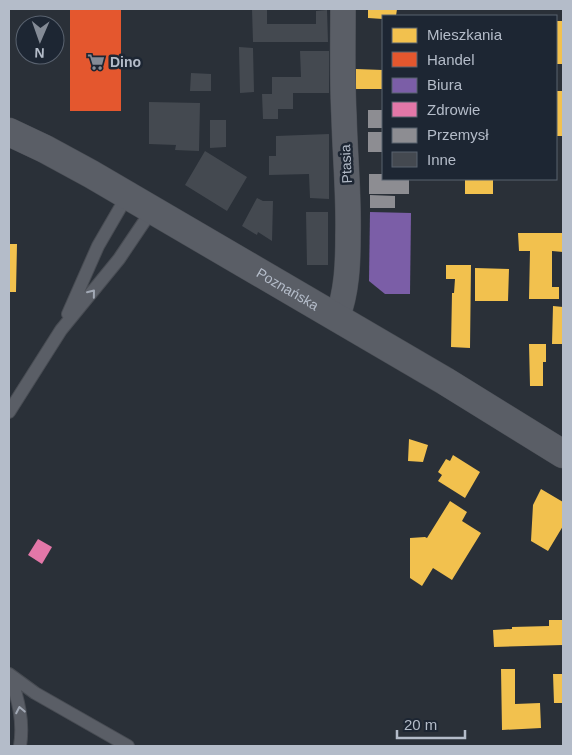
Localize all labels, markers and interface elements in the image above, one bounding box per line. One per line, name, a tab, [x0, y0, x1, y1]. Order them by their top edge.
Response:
north arrow	[15, 15, 65, 65]
legend	[382, 15, 557, 180]
text: Mieszkania	[427, 26, 503, 43]
text: N	[34, 45, 45, 61]
text: Handel	[427, 51, 475, 68]
supermarket icon: Dino	[86, 52, 106, 72]
place label: Dino	[110, 54, 141, 70]
text: Biura	[427, 76, 463, 93]
text: Zdrowie	[427, 101, 480, 118]
text: Przemysł	[427, 126, 489, 143]
street label: Ptasia	[337, 144, 355, 184]
text: Inne	[427, 151, 456, 168]
street label: Poznańska	[254, 265, 322, 314]
one-way arrow	[86, 289, 95, 298]
one-way arrow	[15, 706, 25, 715]
scale bar	[397, 708, 464, 740]
text: 20 m	[404, 716, 437, 733]

